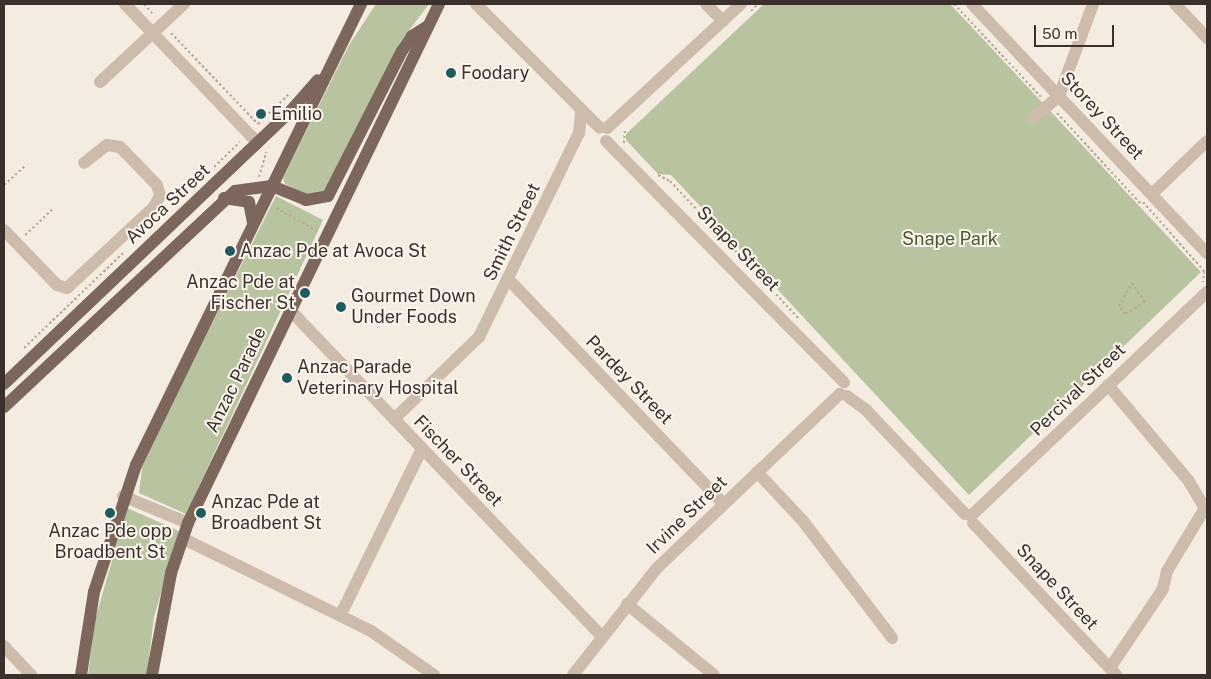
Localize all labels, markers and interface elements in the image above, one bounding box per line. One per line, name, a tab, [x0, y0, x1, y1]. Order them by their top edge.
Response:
scale bar	[1036, 15, 1116, 47]
text: 50 m	[1042, 25, 1077, 42]
place label: Foodary	[461, 62, 529, 84]
marker: Foodary	[445, 67, 457, 79]
street label: Storey Street	[1056, 68, 1148, 164]
place label: Emilio	[271, 103, 322, 125]
marker: Emilio	[255, 108, 267, 120]
street label: Avoca Street	[121, 159, 215, 249]
street label: Smith Street	[479, 179, 545, 285]
street label: Snape Street	[692, 202, 784, 296]
park label: Snape Park	[902, 228, 998, 250]
place label: Anzac Pde at Avoca St	[240, 240, 427, 262]
marker: Anzac Pde at Avoca St	[224, 245, 236, 257]
place label: Anzac Pde at Fischer St	[186, 272, 295, 314]
place label: Gourmet Down Under Foods	[351, 286, 476, 328]
marker: Anzac Pde at Fischer St	[299, 287, 311, 299]
marker: Gourmet Down Under Foods	[335, 301, 347, 313]
street label: Anzac Parade	[201, 324, 271, 436]
street label: Pardey Street	[581, 331, 677, 429]
street label: Percival Street	[1026, 339, 1130, 441]
place label: Anzac Parade Veterinary Hospital	[297, 357, 459, 399]
marker: Anzac Parade Veterinary Hospital	[281, 372, 293, 384]
street label: Fischer Street	[409, 411, 507, 511]
street label: Irvine Street	[642, 471, 732, 559]
place label: Anzac Pde at Broadbent St	[211, 492, 322, 534]
marker: Anzac Pde opp Broadbent St	[104, 507, 116, 519]
marker: Anzac Pde at Broadbent St	[195, 507, 207, 519]
place label: Anzac Pde opp Broadbent St	[48, 521, 172, 564]
street label: Snape Street	[1012, 539, 1102, 635]

